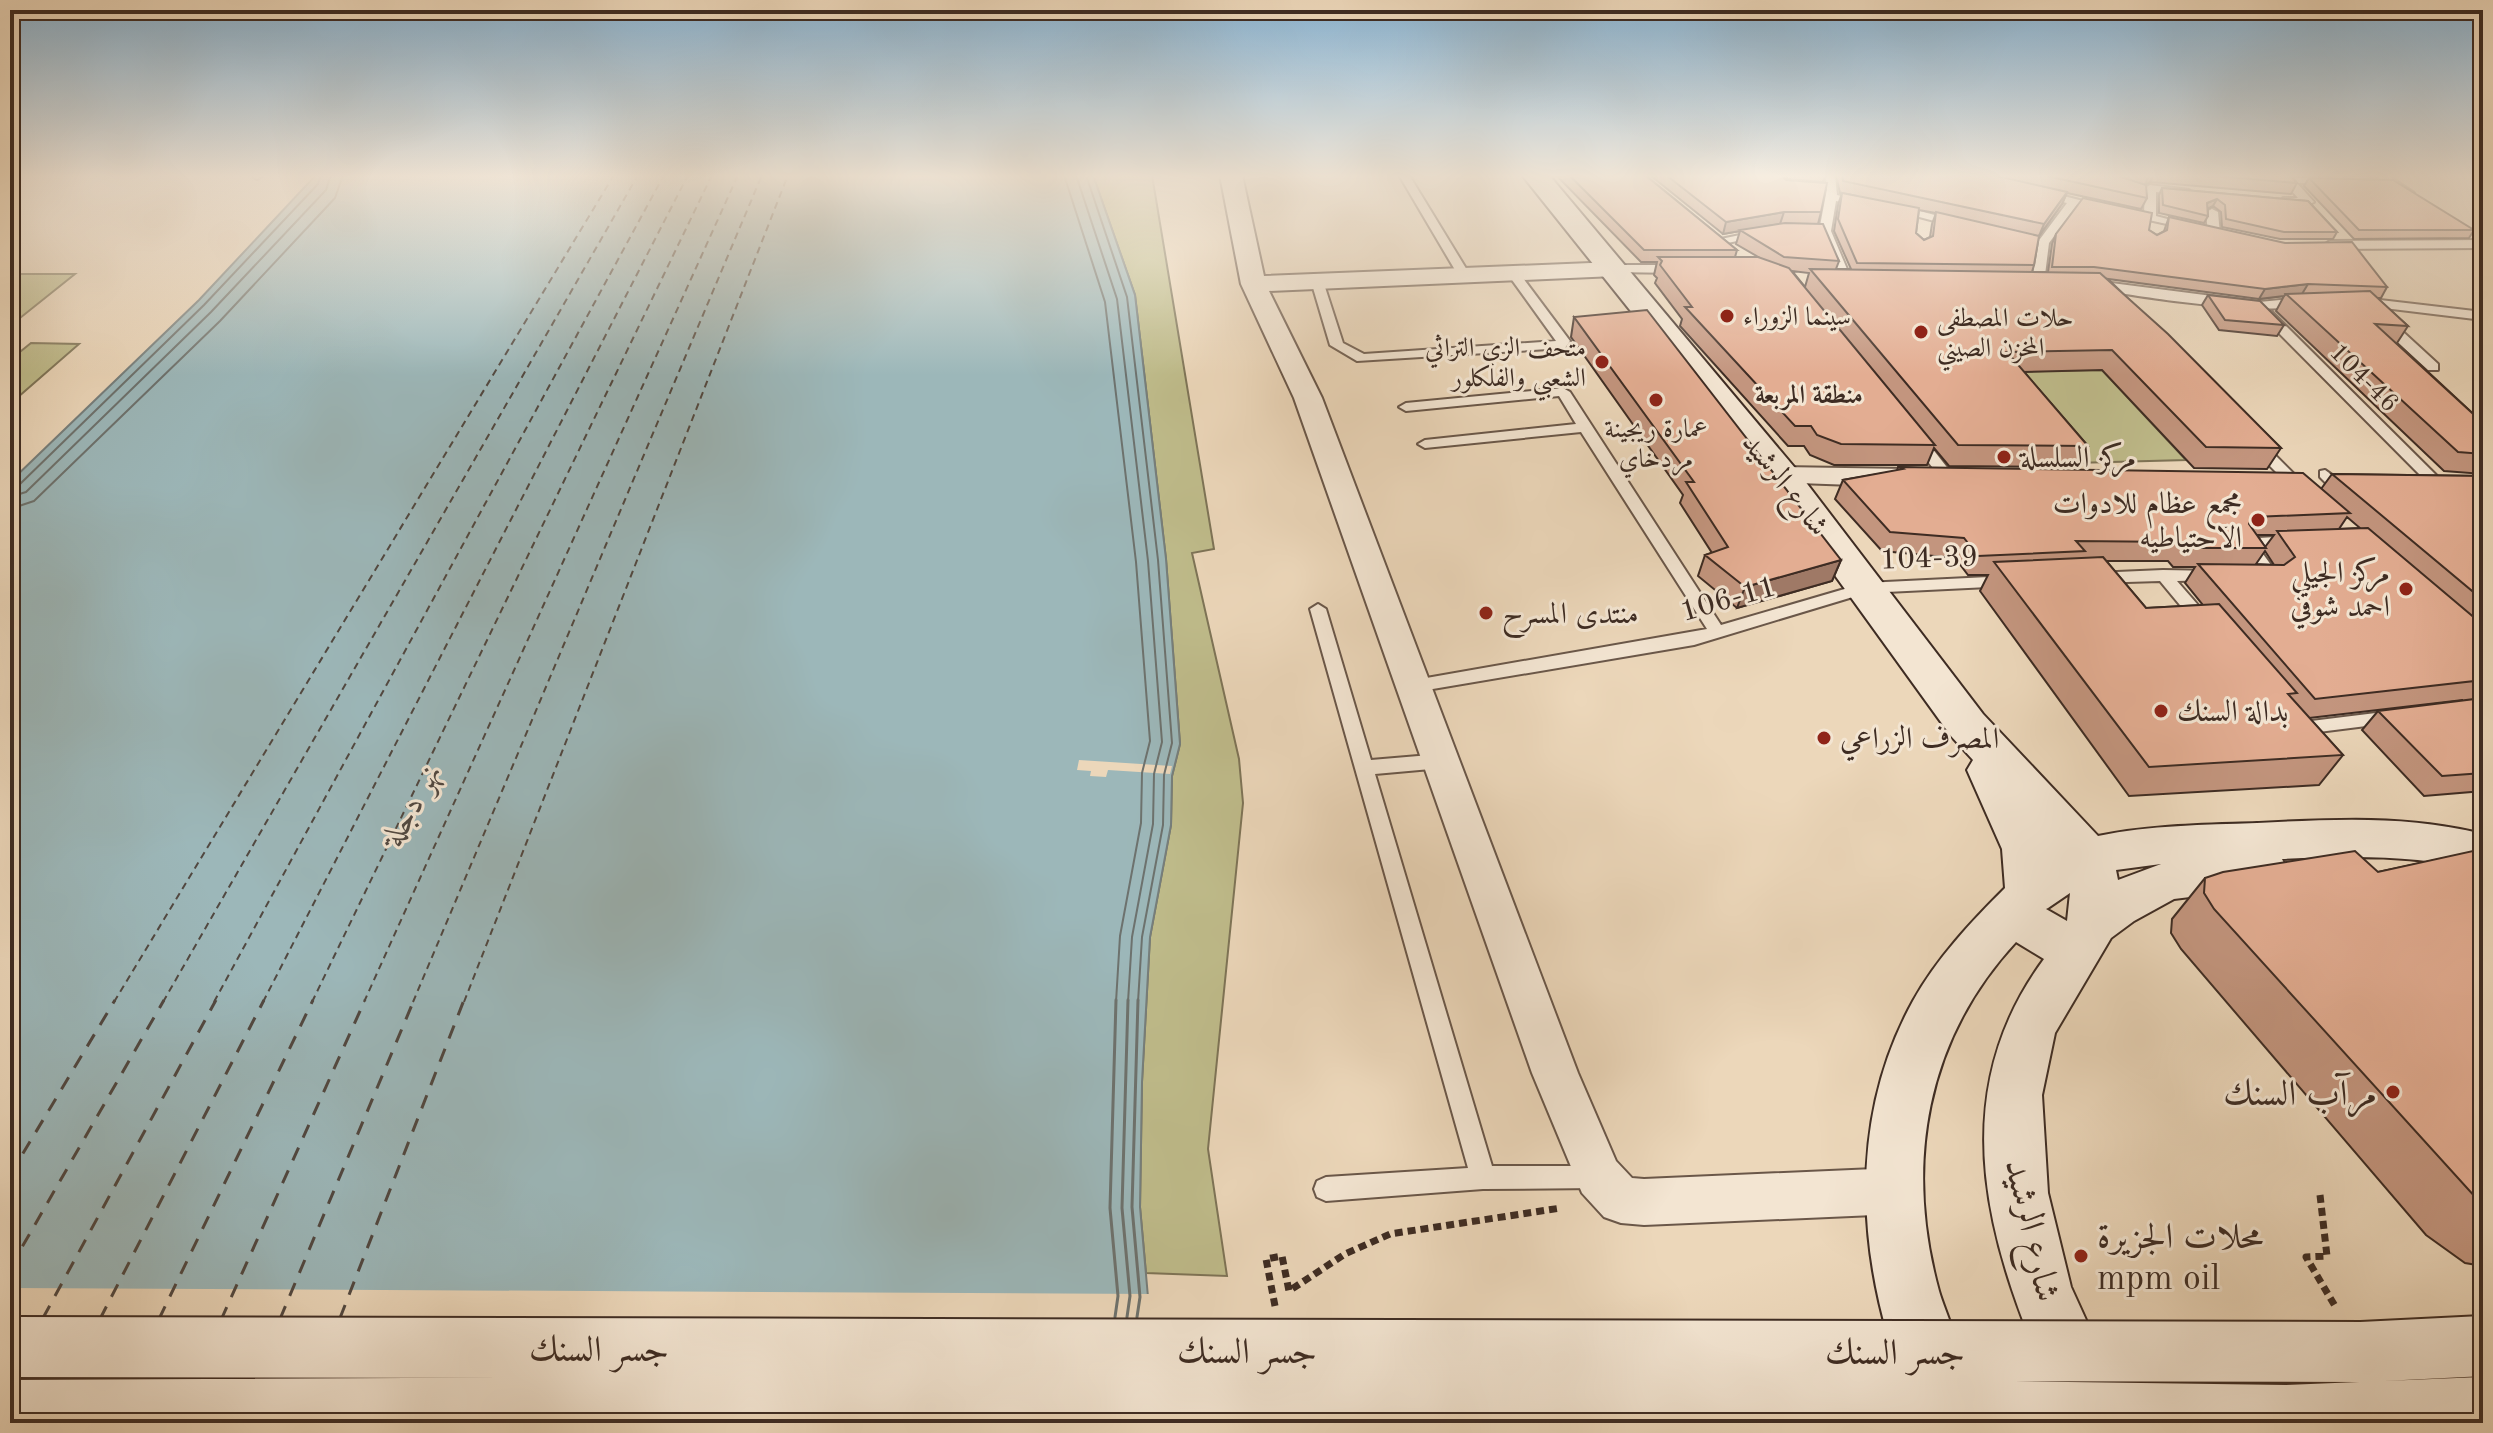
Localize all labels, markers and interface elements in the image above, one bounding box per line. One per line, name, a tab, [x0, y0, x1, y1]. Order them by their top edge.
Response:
place label: سينما الزوراء	[1743, 304, 1851, 332]
place label: حلات المصطفى المخزن الصيني	[1937, 306, 2074, 371]
marker: سينما الزوراء	[1718, 307, 1736, 325]
marker: حلات المصطفى المخزن الصيني	[1912, 323, 1930, 341]
place label: متحف الزي التراثي الشعبي والفلكلور	[1425, 334, 1586, 401]
street label: 104-46	[2324, 339, 2403, 418]
marker: متحف الزي التراثي الشعبي والفلكلور	[1593, 353, 1611, 371]
district label: منطقة المربعة	[1755, 383, 1863, 411]
marker: عمارة ريجينة مردخاي	[1647, 391, 1665, 409]
place label: عمارة ريجينة مردخاي	[1604, 417, 1708, 479]
street label: شارع الرشيد	[1729, 428, 1834, 547]
place label: مركز السلسلة	[2018, 441, 2136, 478]
marker: مركز السلسلة	[1995, 448, 2013, 466]
place label: مجمع عظام للادوات الاحتياطيه	[2053, 490, 2242, 554]
marker: مجمع عظام للادوات الاحتياطيه	[2249, 511, 2267, 529]
street label: 104-39	[1880, 542, 1979, 576]
place label: مركز الجيلي احمد شوقي	[2290, 556, 2390, 630]
street label: 106-11	[1677, 572, 1780, 628]
marker: مركز الجيلي احمد شوقي	[2397, 580, 2415, 598]
place label: منتدى المسرح	[1502, 600, 1639, 639]
marker: منتدى المسرح	[1477, 604, 1495, 622]
place label: بدالة السنك	[2177, 698, 2289, 729]
marker: بدالة السنك	[2152, 702, 2170, 720]
place label: المصرف الزراعي	[1840, 724, 1999, 762]
marker: المصرف الزراعي	[1815, 729, 1833, 747]
water label: نهر دجلة	[376, 758, 451, 857]
place label: مرآب السنك	[2223, 1072, 2377, 1118]
marker: مرآب السنك	[2384, 1083, 2402, 1101]
street label: شارع الرشيد	[1987, 1156, 2065, 1308]
place label: محلات الجزيرة mpm oil	[2097, 1221, 2264, 1298]
marker: محلات الجزيرة mpm oil	[2072, 1247, 2090, 1265]
street label: جسر السنك	[529, 1333, 669, 1373]
street label: جسر السنك	[1177, 1335, 1317, 1375]
street label: جسر السنك	[1825, 1336, 1965, 1376]

